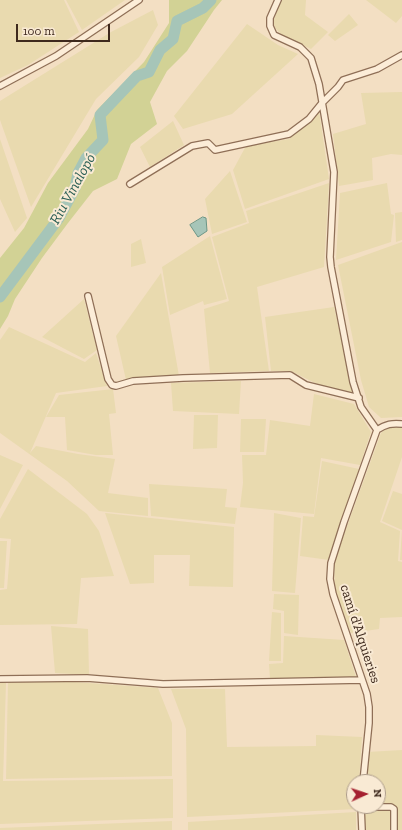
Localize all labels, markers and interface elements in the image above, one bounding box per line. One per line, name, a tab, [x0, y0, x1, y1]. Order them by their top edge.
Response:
scale bar	[18, 16, 112, 42]
text: 100 m	[23, 24, 55, 38]
water label: Riu Vinalopó	[46, 150, 100, 228]
street label: camí d'Alquieries	[336, 582, 384, 686]
north arrow	[346, 774, 386, 814]
text: N	[371, 789, 384, 798]

